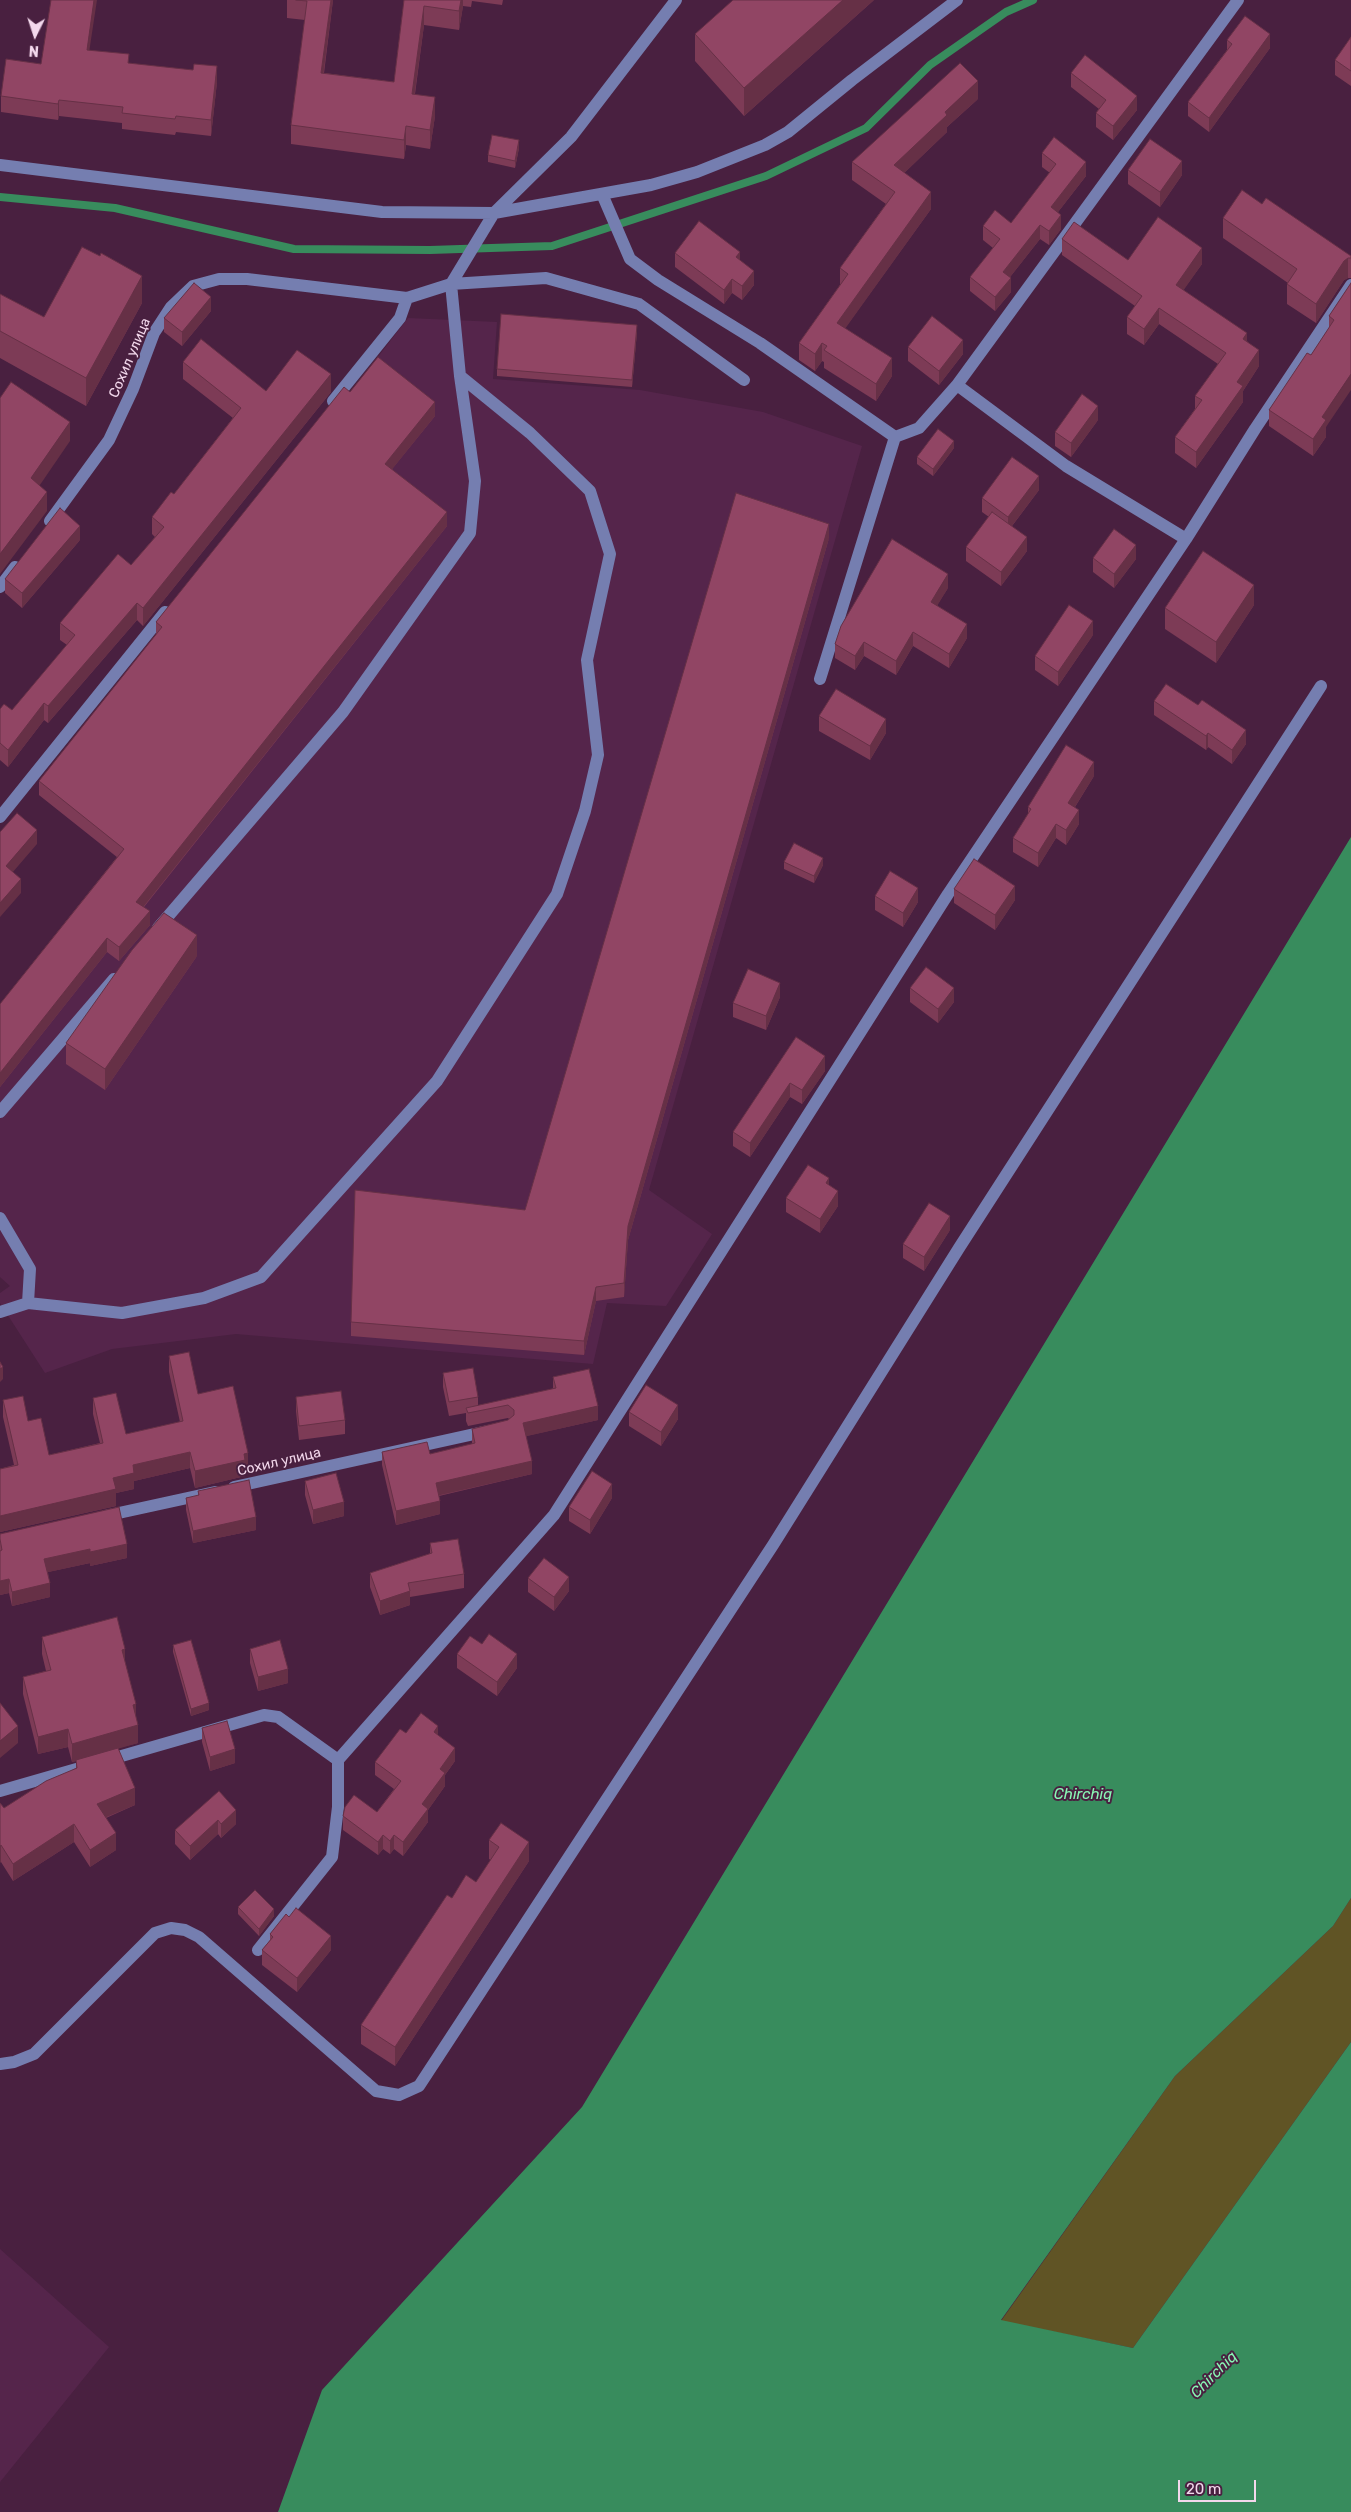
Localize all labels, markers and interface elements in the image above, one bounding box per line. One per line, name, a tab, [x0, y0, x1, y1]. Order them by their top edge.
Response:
north arrow	[10, 10, 60, 60]
text: N	[28, 42, 40, 59]
street label: Сохил улица	[106, 315, 154, 401]
street label: Сохил улица	[236, 1444, 322, 1480]
water label: Chirchiq	[1054, 1786, 1112, 1804]
water label: Chirchiq	[1187, 2348, 1241, 2402]
scale bar	[1181, 2470, 1258, 2502]
text: 20 m	[1186, 2480, 1221, 2498]

